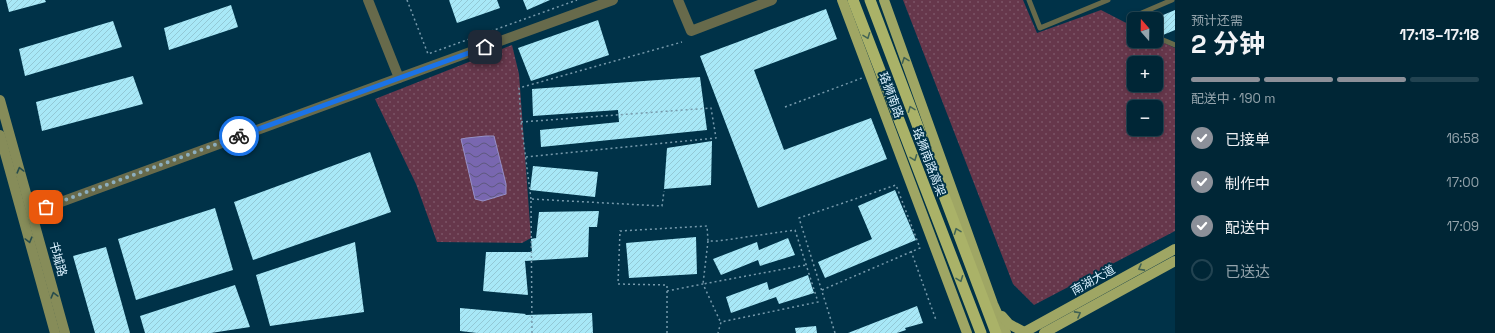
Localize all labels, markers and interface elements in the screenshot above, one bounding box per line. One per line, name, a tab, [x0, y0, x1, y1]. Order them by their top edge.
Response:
north arrow	[1127, 12, 1163, 48]
map controls	[1127, 12, 1163, 136]
text: 预计还需	[1191, 12, 1243, 29]
text: 17:13–17:18	[1399, 25, 1479, 44]
text: 2 分钟	[1191, 27, 1265, 61]
pin	[468, 30, 502, 64]
one-way arrow	[862, 33, 870, 40]
icon: home	[474, 36, 496, 58]
button: +	[1127, 56, 1163, 92]
one-way arrow	[902, 57, 910, 64]
street label: 珞狮南路	[875, 70, 907, 120]
text: 配送中 · 190 m	[1191, 90, 1275, 107]
button: −	[1127, 100, 1163, 136]
one-way arrow	[908, 106, 916, 113]
courier	[219, 116, 259, 156]
icon: bike	[228, 125, 250, 147]
street label: 珞狮南路高架	[909, 126, 949, 198]
icon: check	[1191, 127, 1213, 149]
text: 已接单	[1225, 130, 1270, 149]
text: 16:58	[1446, 130, 1479, 147]
one-way arrow	[909, 154, 917, 161]
one-way arrow	[16, 167, 25, 174]
icon: check	[1191, 171, 1213, 193]
text: 制作中	[1225, 174, 1270, 193]
text: 17:00	[1446, 174, 1479, 191]
pin	[29, 190, 63, 224]
icon: bag	[35, 196, 57, 218]
icon: check	[1191, 215, 1213, 237]
text: 配送中	[1225, 218, 1270, 237]
text: 17:09	[1447, 218, 1479, 235]
one-way arrow	[954, 228, 962, 235]
one-way arrow	[24, 236, 33, 243]
street label: 书城路	[46, 240, 70, 278]
street label: 南湖大道	[1068, 261, 1118, 299]
text: 已送达	[1225, 262, 1270, 281]
one-way arrow	[1138, 264, 1145, 271]
one-way arrow	[956, 275, 964, 282]
one-way arrow	[50, 292, 59, 299]
one-way arrow	[1074, 311, 1082, 318]

